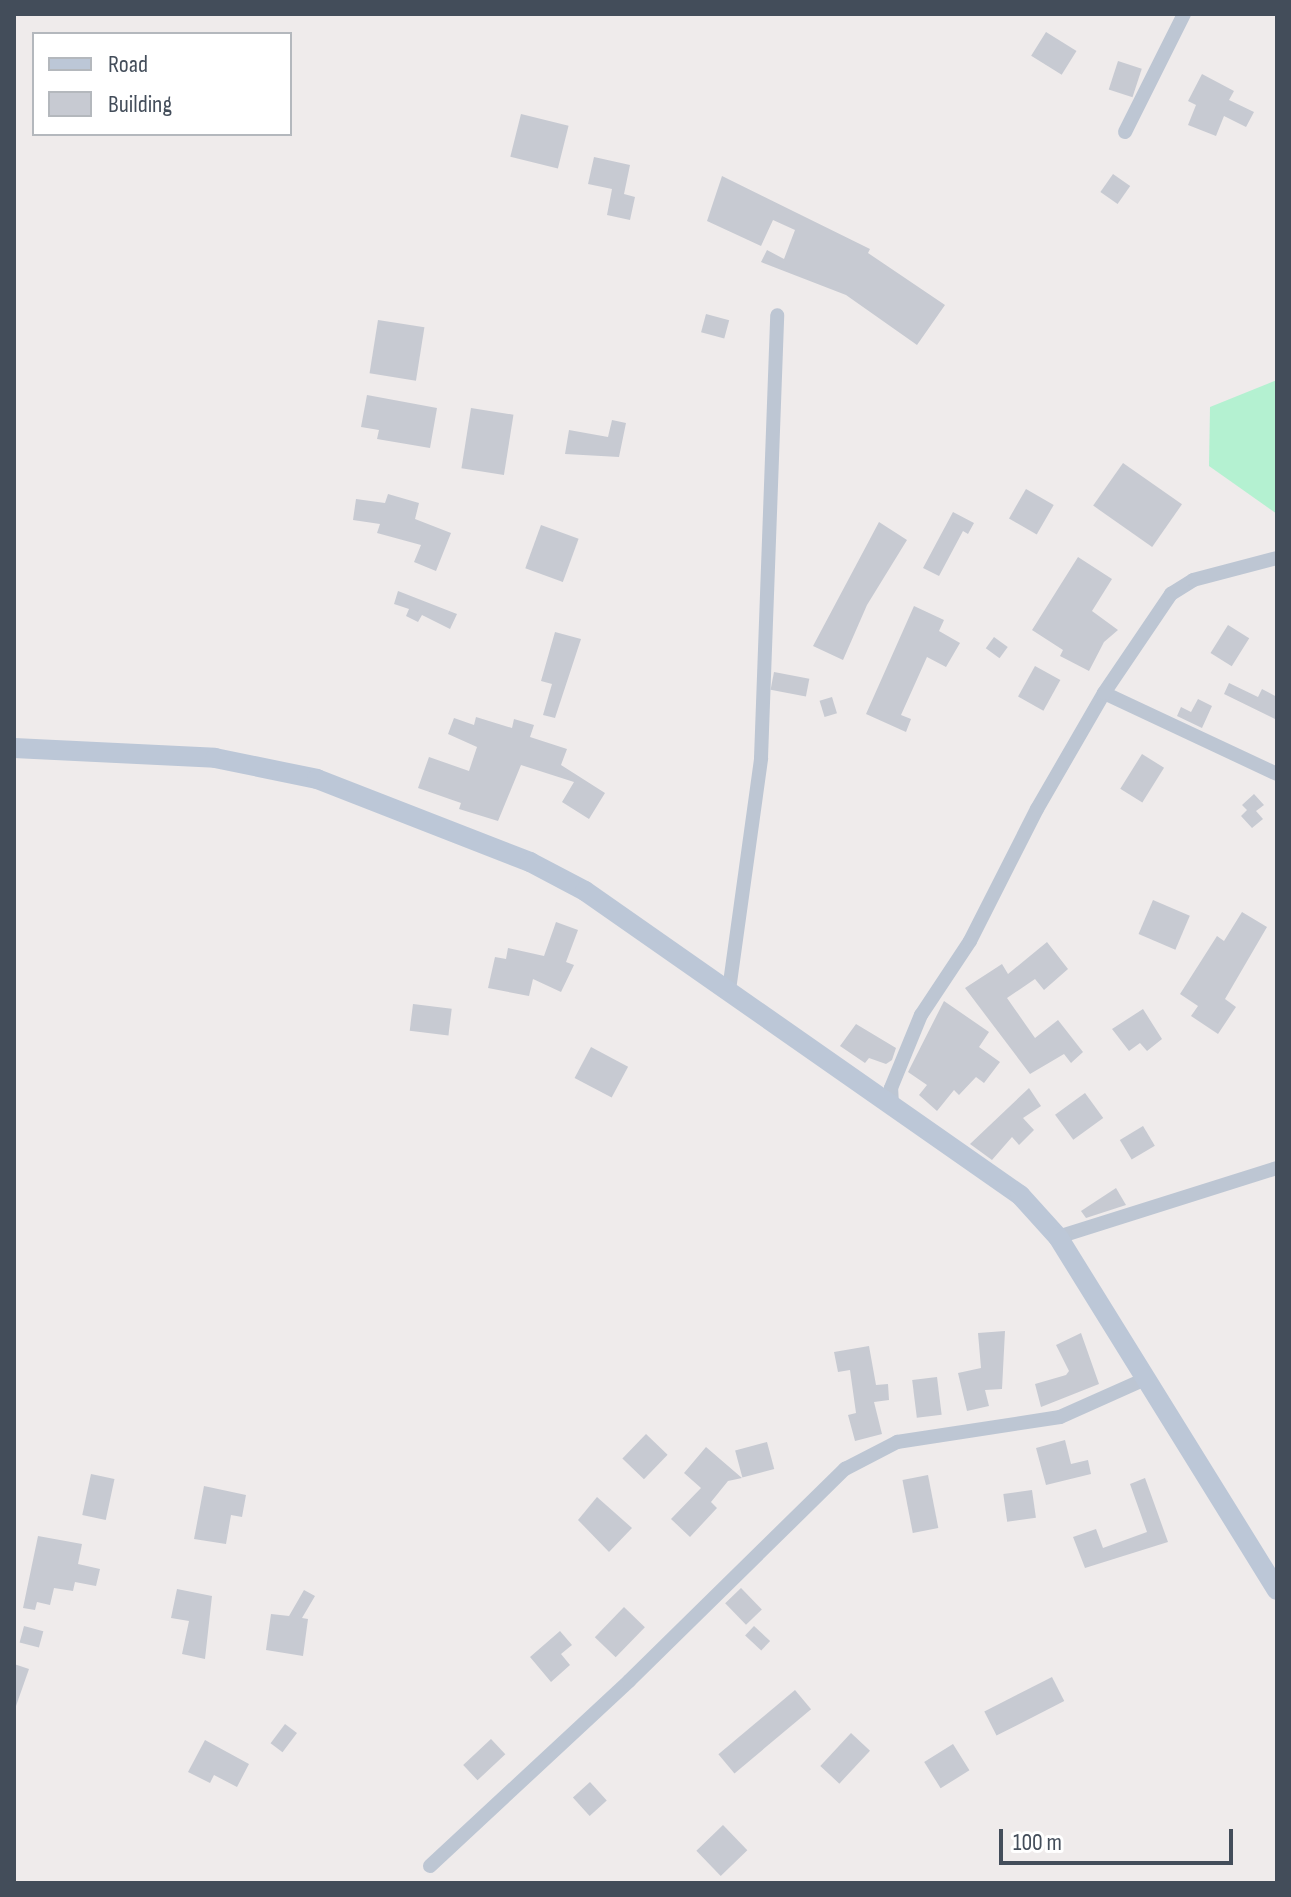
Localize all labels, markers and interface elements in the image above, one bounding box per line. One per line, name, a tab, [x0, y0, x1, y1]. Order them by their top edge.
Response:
legend	[32, 32, 292, 136]
text: Road	[108, 50, 148, 79]
text: Building	[108, 90, 172, 119]
scale bar	[1003, 1813, 1237, 1863]
text: 100 m	[1013, 1828, 1062, 1857]

